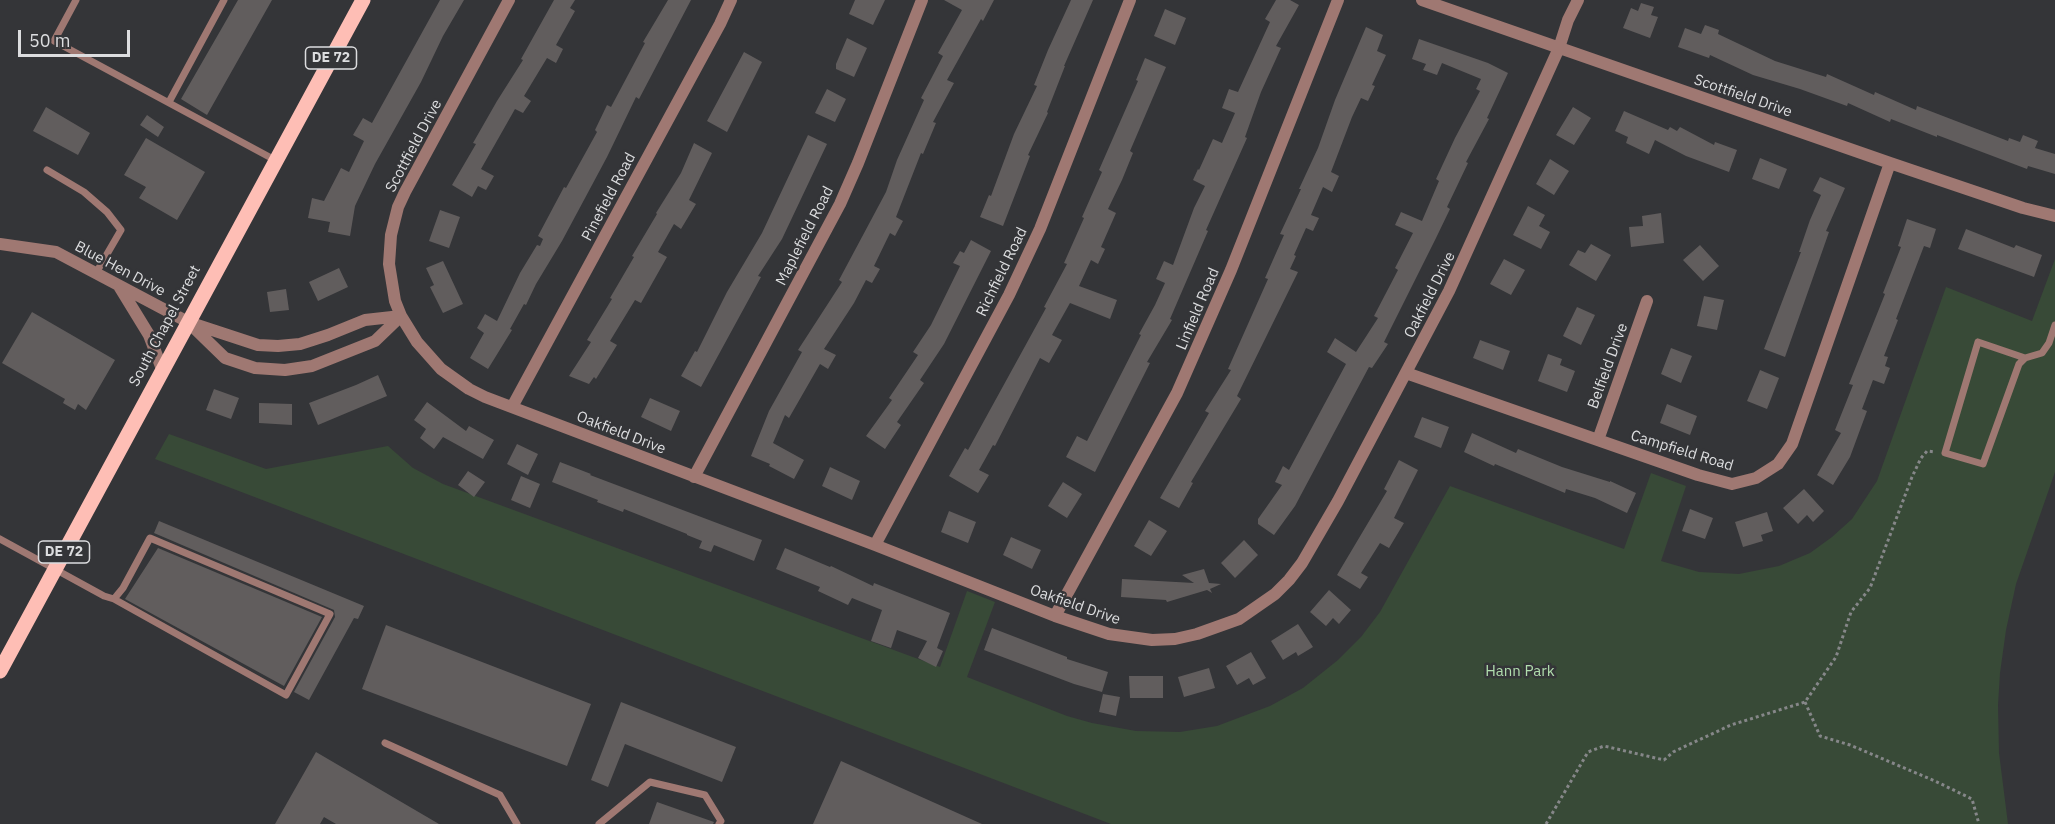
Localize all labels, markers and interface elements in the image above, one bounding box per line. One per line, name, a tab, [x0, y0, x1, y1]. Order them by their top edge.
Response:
scale bar	[21, 18, 134, 56]
text: 50 m	[29, 29, 71, 52]
road number: DE 72	[306, 47, 356, 69]
street label: Scottfield Drive	[1692, 71, 1794, 121]
street label: Scottfield Drive	[382, 96, 446, 196]
street label: Pinefield Road	[578, 150, 640, 244]
street label: Maplefield Road	[772, 183, 838, 289]
street label: Richfield Road	[973, 224, 1031, 320]
street label: Blue Hen Drive	[72, 238, 168, 300]
street label: Oakfield Drive	[1401, 249, 1459, 341]
street label: South Chapel Street	[125, 262, 205, 390]
street label: Linfield Road	[1173, 265, 1223, 353]
street label: Belfield Drive	[1584, 321, 1632, 411]
street label: Oakfield Drive	[574, 408, 668, 458]
street label: Campfield Road	[1628, 427, 1736, 475]
road number: DE 72	[38, 541, 90, 563]
street label: Oakfield Drive	[1027, 581, 1123, 629]
park label: Hann Park	[1485, 663, 1555, 681]

